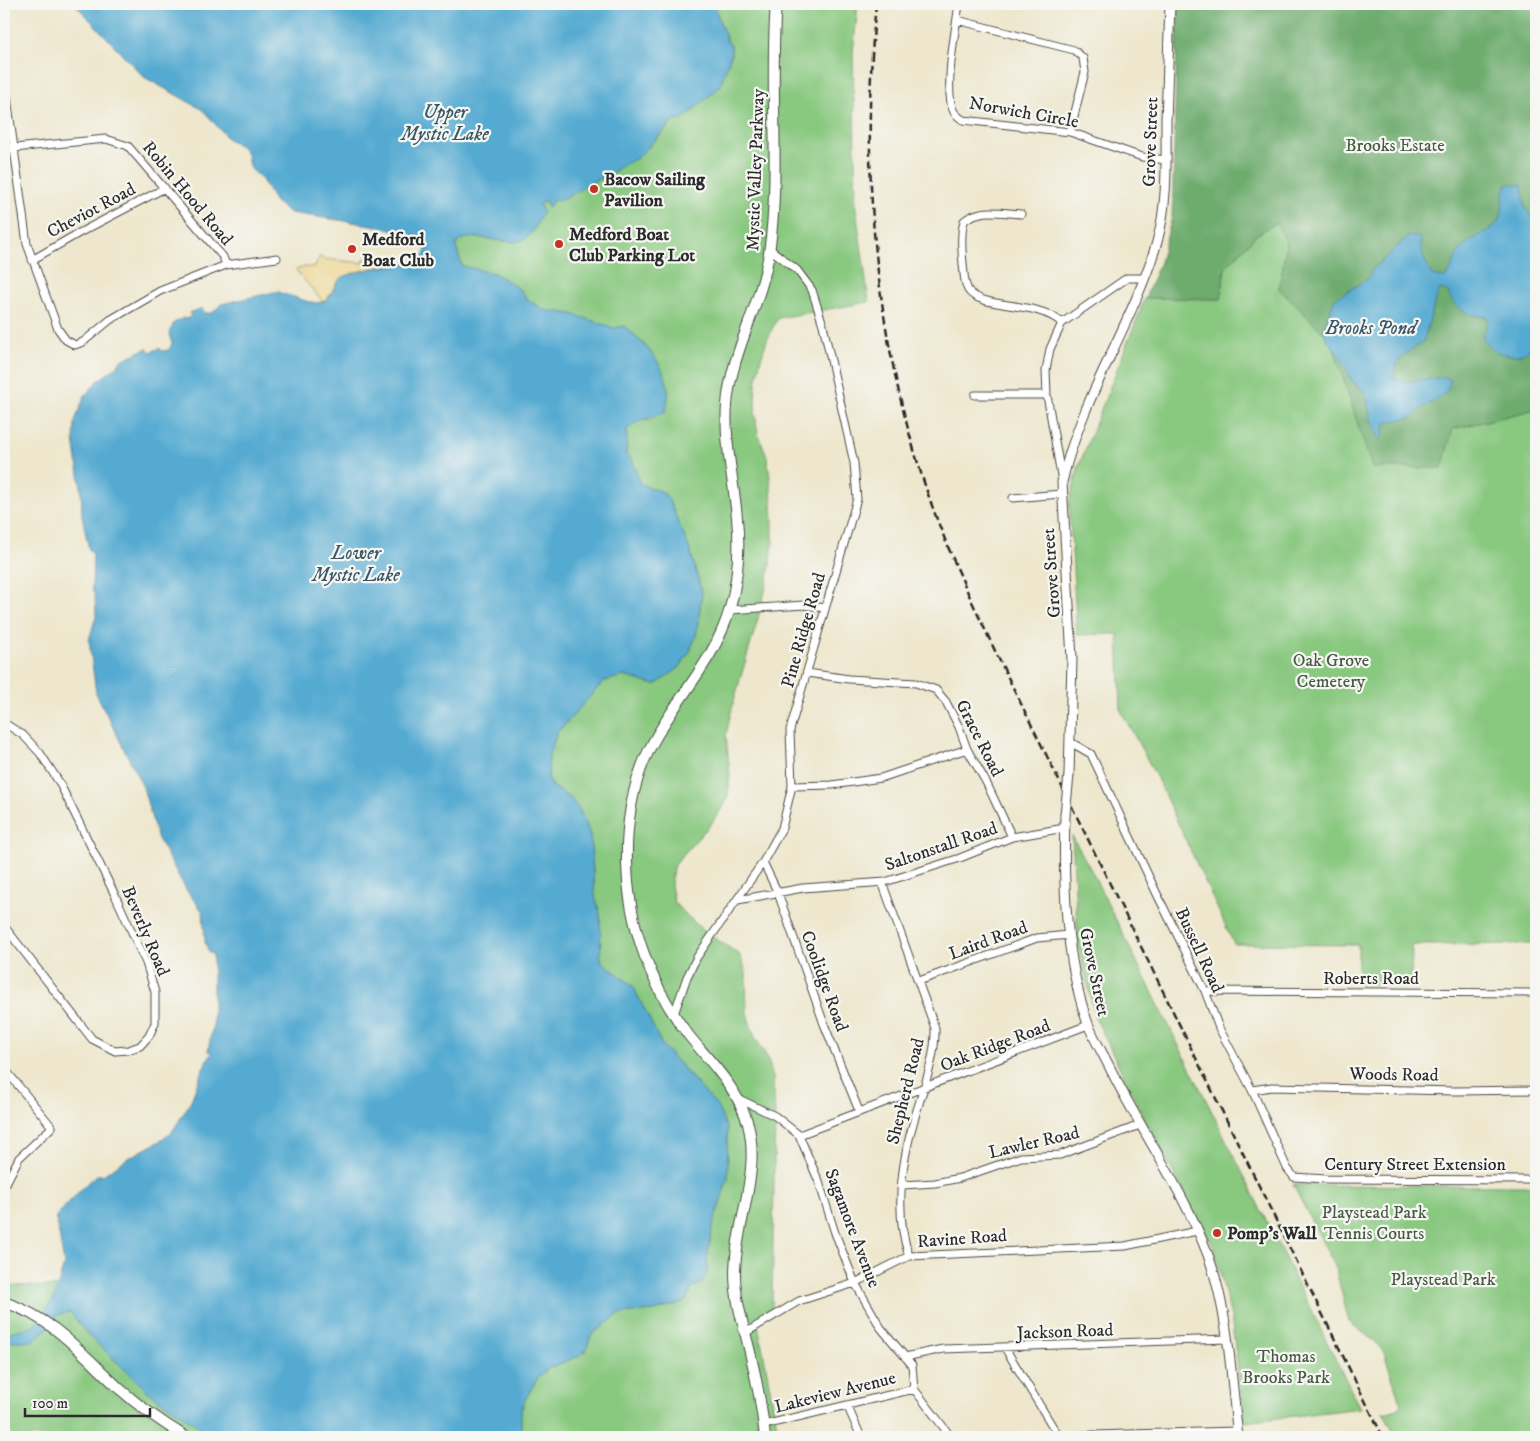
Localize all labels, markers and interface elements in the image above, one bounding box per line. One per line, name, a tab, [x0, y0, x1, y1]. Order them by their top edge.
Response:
street label: Mystic Valley Parkway	[742, 88, 770, 252]
street label: Norwich Circle	[967, 93, 1080, 133]
street label: Grove Street	[1138, 97, 1164, 187]
water label: Upper Mystic Lake	[399, 101, 489, 146]
park label: Brooks Estate	[1345, 135, 1445, 157]
street label: Robin Hood Road	[137, 137, 237, 250]
place label: Bacow Sailing Pavilion	[604, 169, 706, 212]
street label: Cheviot Road	[43, 178, 139, 243]
marker: Bacow Sailing Pavilion	[588, 183, 600, 195]
place label: Medford Boat Club Parking Lot	[569, 224, 695, 267]
place label: Medford Boat Club	[362, 229, 434, 272]
marker: Medford Boat Club Parking Lot	[553, 238, 565, 250]
marker: Medford Boat Club	[346, 243, 358, 255]
water label: Brooks Pond	[1325, 317, 1419, 340]
street label: Grove Street	[1038, 527, 1066, 618]
water label: Lower Mystic Lake	[310, 542, 400, 587]
street label: Pine Ridge Road	[777, 570, 831, 690]
park label: Oak Grove Cemetery	[1293, 650, 1369, 693]
street label: Grace Road	[950, 696, 1008, 781]
street label: Saltonstall Road	[882, 817, 1001, 877]
street label: Beverly Road	[116, 883, 174, 980]
street label: Bussell Road	[1170, 904, 1228, 997]
street label: Laird Road	[946, 917, 1031, 965]
street label: Grove Street	[1074, 926, 1114, 1019]
street label: Coolidge Road	[796, 928, 852, 1035]
street label: Roberts Road	[1323, 968, 1419, 990]
street label: Oak Ridge Road	[937, 1015, 1054, 1077]
street label: Shepherd Road	[882, 1036, 930, 1147]
street label: Woods Road	[1348, 1063, 1439, 1087]
street label: Lawler Road	[987, 1122, 1082, 1164]
street label: Century Street Extension	[1324, 1154, 1506, 1176]
street label: Sagamore Avenue	[819, 1166, 885, 1291]
park label: Playstead Park Tennis Courts	[1321, 1202, 1427, 1245]
place label: Pomp's Wall	[1227, 1223, 1317, 1245]
street label: Ravine Road	[916, 1225, 1008, 1253]
marker: Pomp's Wall	[1211, 1227, 1223, 1239]
park label: Playstead Park	[1390, 1269, 1496, 1291]
street label: Jackson Road	[1014, 1319, 1114, 1345]
park label: Thomas Brooks Park	[1242, 1346, 1330, 1389]
street label: Lakeview Avenue	[772, 1367, 898, 1419]
scale bar	[25, 1386, 150, 1418]
text: 100 m	[32, 1394, 68, 1413]

